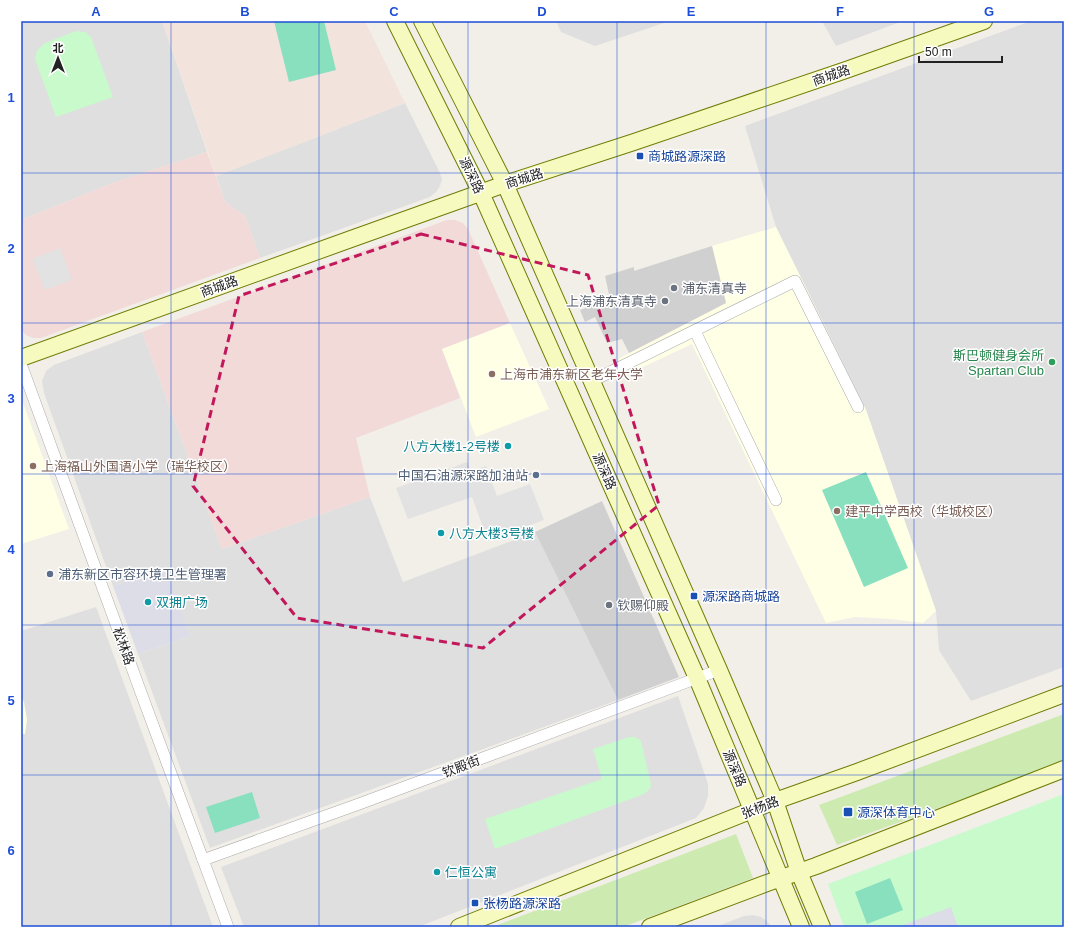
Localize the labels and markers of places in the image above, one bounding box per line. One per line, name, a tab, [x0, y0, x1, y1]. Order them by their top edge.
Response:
place label: 商城路源深路	[648, 149, 726, 164]
marker: 商城路源深路	[635, 151, 645, 161]
place label: 浦东清真寺	[682, 281, 747, 296]
marker: 浦东清真寺	[669, 283, 679, 293]
place label: 上海浦东清真寺	[566, 294, 657, 309]
marker: 上海浦东清真寺	[660, 296, 670, 306]
place label: 斯巴顿健身会所 Spartan Club	[953, 348, 1044, 378]
marker: 斯巴顿健身会所 Spartan Club	[1047, 357, 1057, 367]
place label: 上海市浦东新区老年大学	[500, 367, 643, 382]
marker: 上海市浦东新区老年大学	[487, 369, 497, 379]
place label: 八方大楼1-2号楼	[403, 439, 500, 454]
marker: 八方大楼1-2号楼	[503, 441, 513, 451]
place label: 上海福山外国语小学（瑞华校区）	[41, 459, 236, 474]
marker: 上海福山外国语小学（瑞华校区）	[28, 461, 38, 471]
place label: 中国石油源深路加油站	[398, 468, 528, 483]
marker: 中国石油源深路加油站	[531, 470, 541, 480]
place label: 建平中学西校（华城校区）	[845, 504, 1001, 519]
marker: 建平中学西校（华城校区）	[832, 506, 842, 516]
place label: 八方大楼3号楼	[449, 526, 534, 541]
marker: 八方大楼3号楼	[436, 528, 446, 538]
place label: 浦东新区市容环境卫生管理署	[58, 567, 227, 582]
marker: 浦东新区市容环境卫生管理署	[45, 569, 55, 579]
place label: 源深路商城路	[702, 589, 780, 604]
marker: 源深路商城路	[689, 591, 699, 601]
place label: 双拥广场	[156, 595, 208, 610]
marker: 双拥广场	[143, 597, 153, 607]
place label: 钦赐仰殿	[617, 598, 669, 613]
marker: 钦赐仰殿	[604, 600, 614, 610]
place label: 源深体育中心	[857, 805, 935, 820]
marker: 源深体育中心	[842, 806, 854, 818]
place label: 仁恒公寓	[445, 865, 497, 880]
marker: 仁恒公寓	[432, 867, 442, 877]
place label: 张杨路源深路	[483, 896, 561, 911]
marker: 张杨路源深路	[470, 898, 480, 908]

